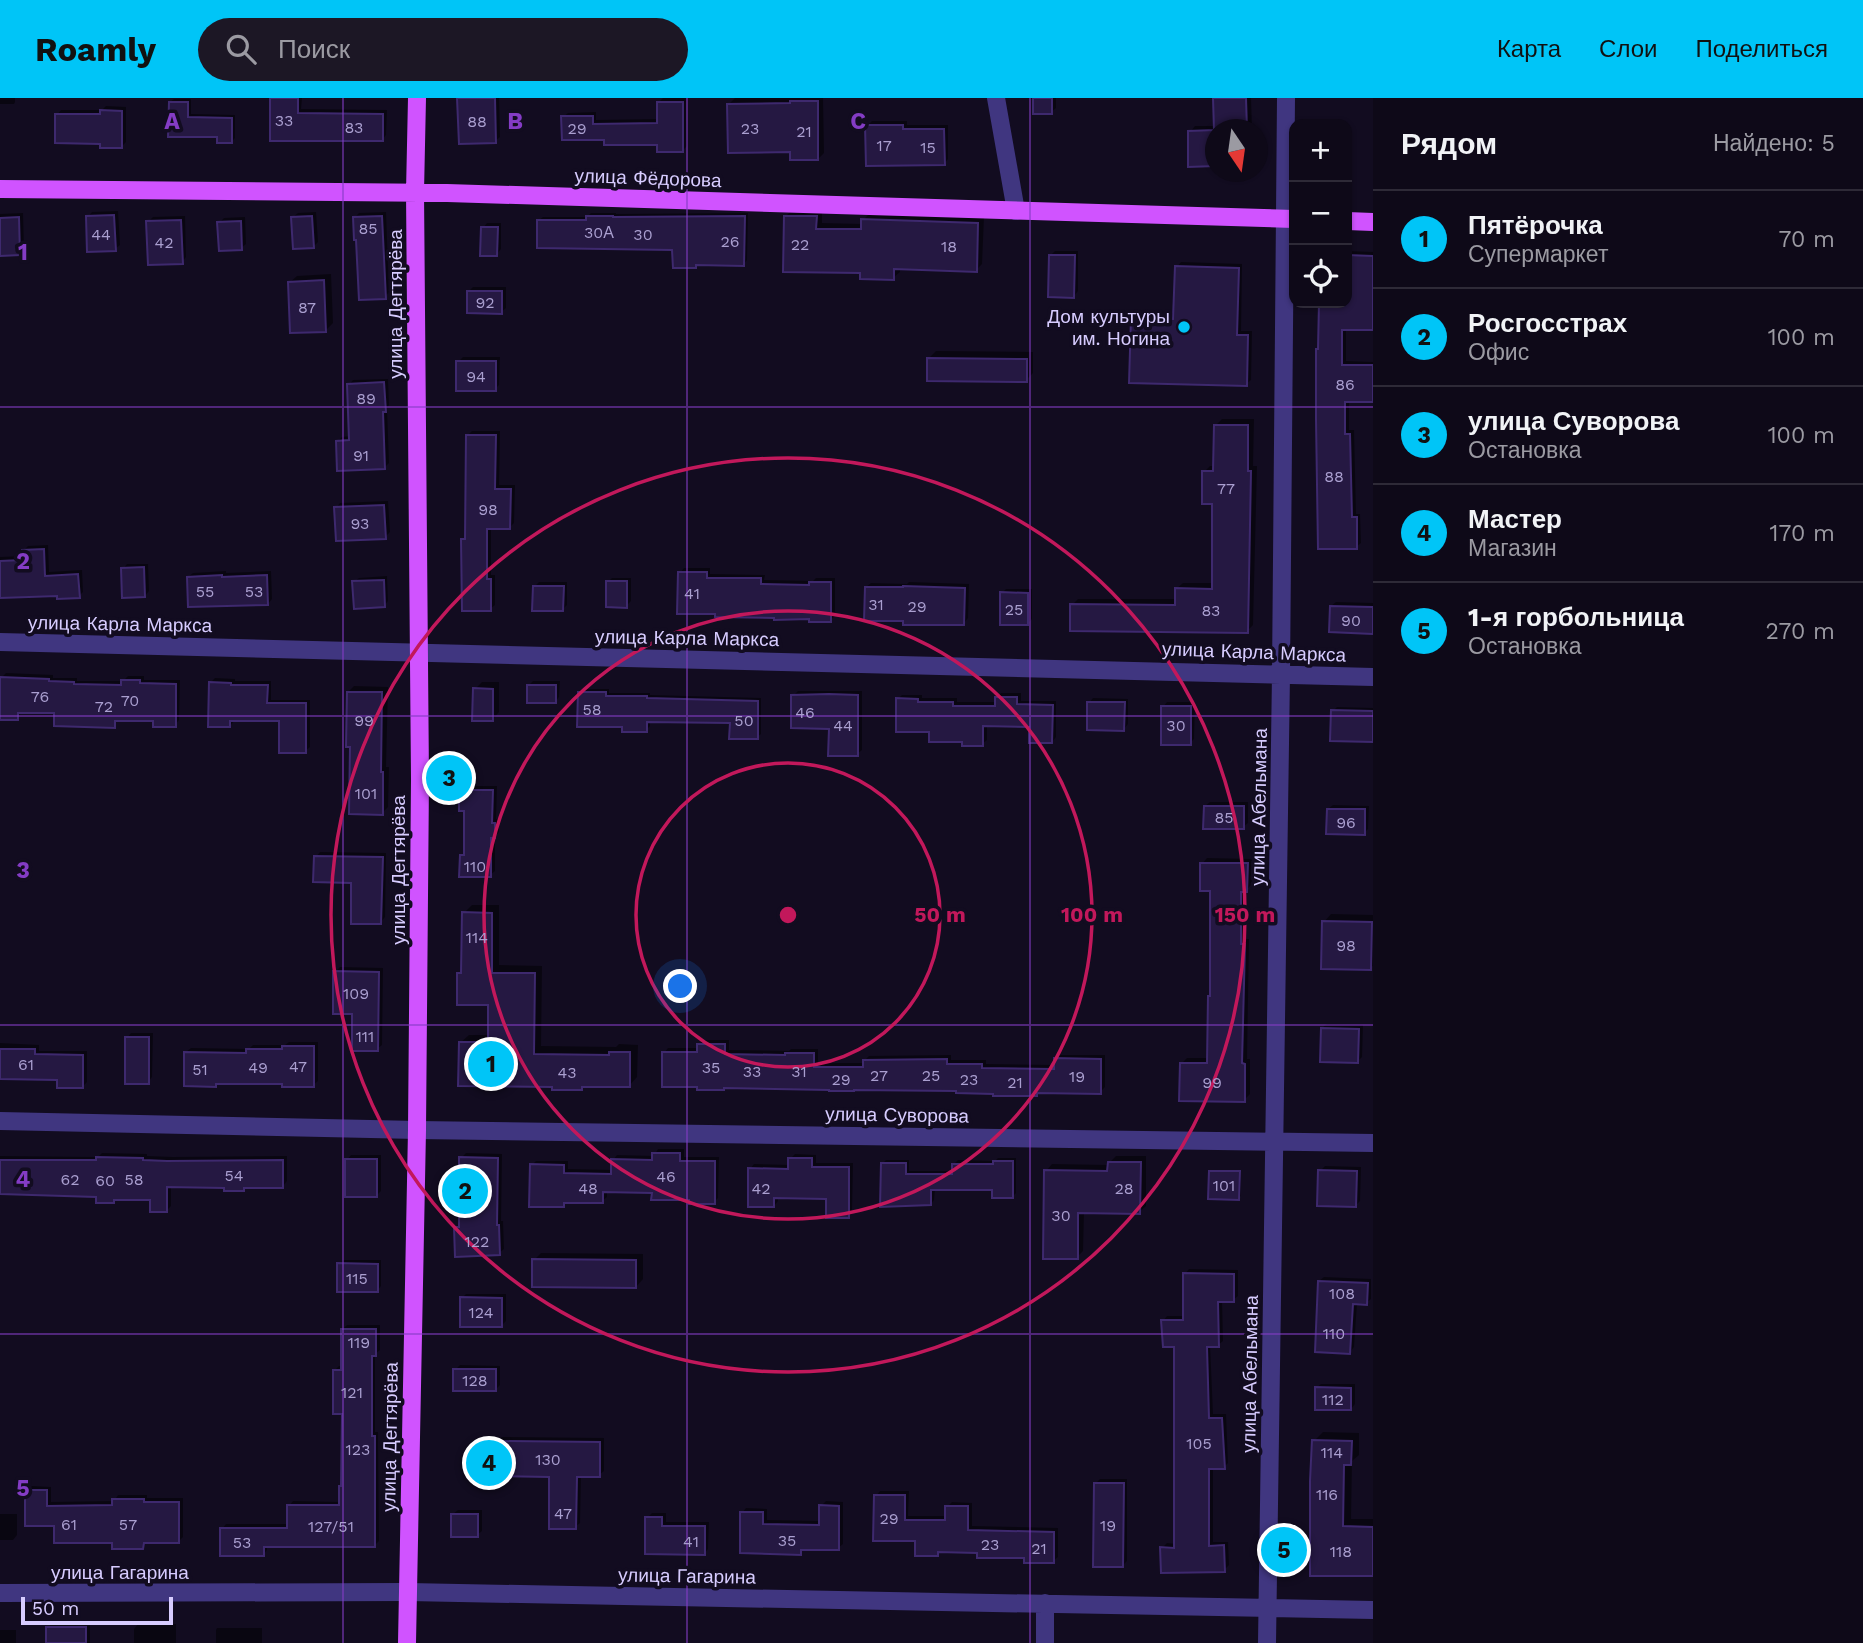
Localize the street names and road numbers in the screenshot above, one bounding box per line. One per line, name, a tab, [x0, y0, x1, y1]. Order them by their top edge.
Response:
street label: улица Фёдорова	[574, 164, 722, 192]
street label: улица Дегтярёва	[384, 229, 407, 379]
street label: улица Карла Маркса	[28, 611, 213, 637]
street label: улица Карла Маркса	[595, 625, 780, 651]
street label: улица Карла Маркса	[1162, 637, 1347, 667]
street label: улица Абельмана	[1246, 728, 1272, 886]
street label: улица Дегтярёва	[387, 795, 410, 945]
street label: улица Суворова	[825, 1102, 970, 1128]
street label: улица Абельмана	[1237, 1295, 1263, 1453]
street label: улица Дегтярёва	[377, 1362, 403, 1512]
street label: улица Гагарина	[51, 1561, 189, 1584]
street label: улица Гагарина	[618, 1563, 757, 1589]

